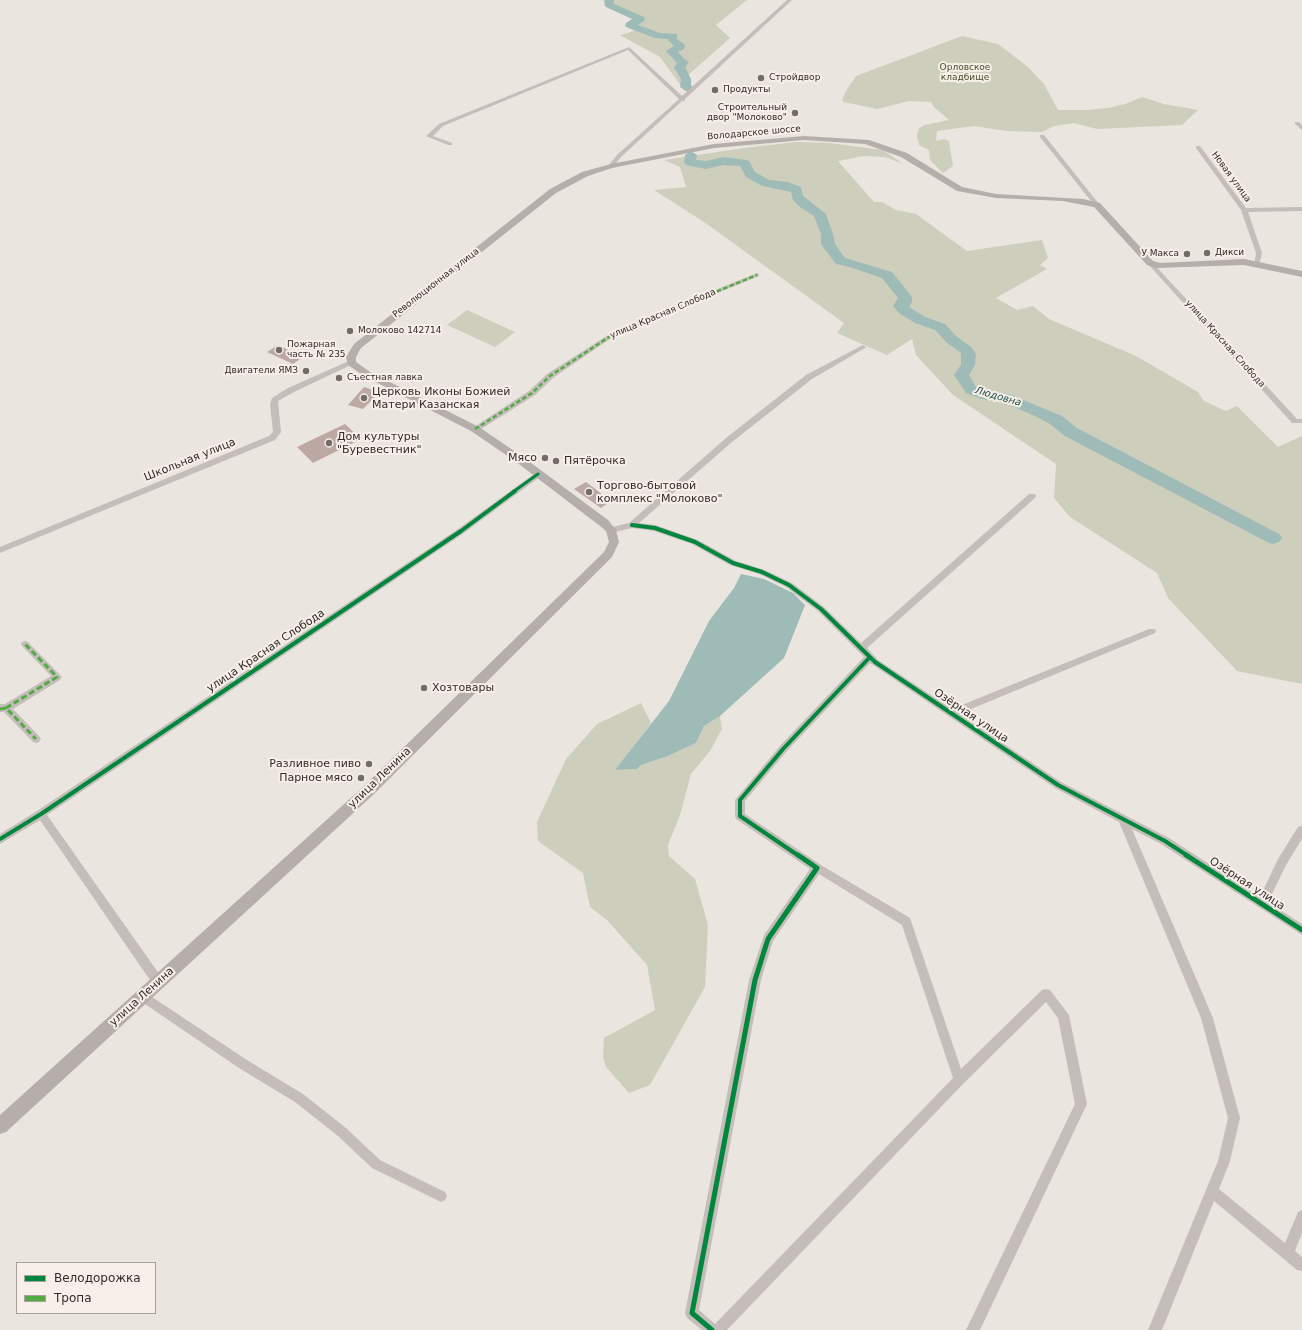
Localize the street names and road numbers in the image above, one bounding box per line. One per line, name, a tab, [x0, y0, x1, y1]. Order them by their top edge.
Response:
street label: Володарское шоссе	[707, 124, 801, 142]
street label: Новая улица	[1209, 150, 1253, 204]
street label: Революционная улица	[391, 246, 481, 320]
street label: улица Красная Слобода	[608, 287, 718, 341]
street label: улица Красная Слобода	[1183, 298, 1267, 390]
street label: Школьная улица	[142, 436, 238, 484]
street label: улица Красная Слобода	[205, 607, 327, 695]
street label: Озёрная улица	[931, 686, 1011, 746]
street label: улица Ленина	[346, 745, 414, 811]
street label: Озёрная улица	[1207, 855, 1287, 913]
street label: улица Ленина	[107, 965, 177, 1029]

